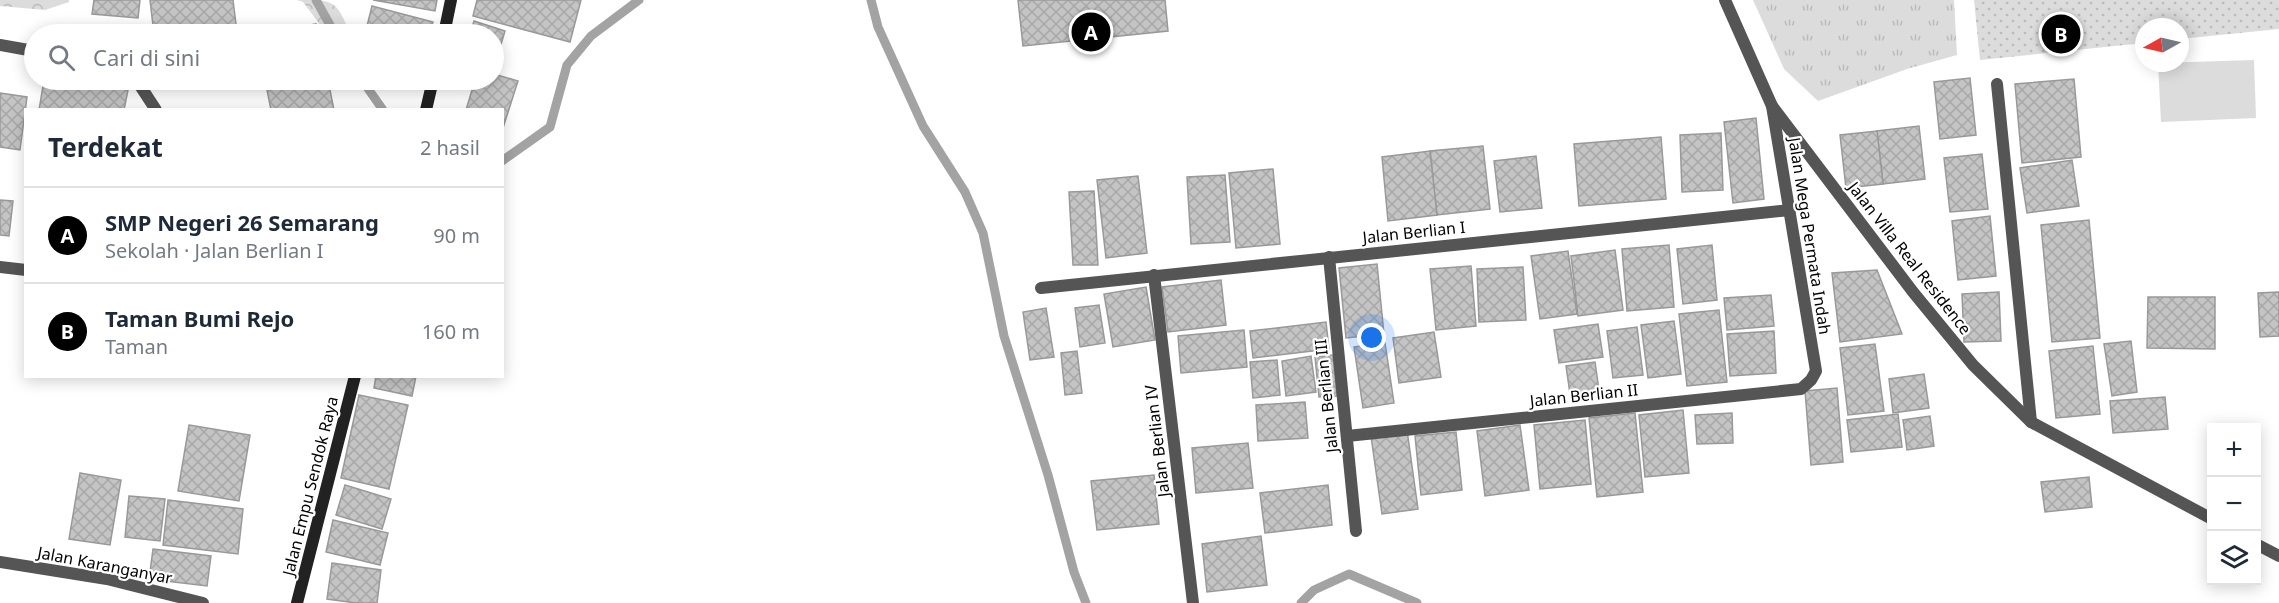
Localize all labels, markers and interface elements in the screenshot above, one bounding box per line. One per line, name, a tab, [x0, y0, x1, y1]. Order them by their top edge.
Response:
pin: A	[1072, 9, 1110, 54]
pin: B	[2042, 12, 2080, 57]
north arrow	[2135, 18, 2189, 72]
search box	[24, 24, 504, 90]
icon: search	[45, 41, 78, 74]
text: Cari di sini	[93, 42, 200, 72]
text: Terdekat	[48, 129, 163, 165]
text: 2 hasil	[420, 134, 480, 161]
street label: Jalan Mega Permata Indah	[1783, 134, 1836, 336]
street label: Jalan Villa Real Residence	[1842, 176, 1977, 339]
text: SMP Negeri 26 Semarang	[105, 207, 379, 237]
street label: Jalan Berlian I	[1360, 216, 1466, 249]
text: A	[61, 222, 74, 249]
text: 90 m	[433, 222, 480, 249]
text: Sekolah · Jalan Berlian I	[105, 237, 324, 264]
text: Taman Bumi Rejo	[105, 303, 294, 333]
text: B	[61, 318, 74, 345]
text: 160 m	[422, 318, 480, 345]
your location	[1357, 323, 1386, 352]
text: Taman	[105, 333, 168, 360]
street label: Jalan Berlian III	[1309, 338, 1343, 456]
street label: Jalan Berlian II	[1527, 378, 1639, 412]
street label: Jalan Berlian IV	[1139, 383, 1175, 500]
street label: Jalan Empu Sendok Raya	[277, 394, 343, 580]
map controls	[2207, 423, 2261, 585]
button: +	[2207, 423, 2261, 477]
button: −	[2207, 477, 2261, 531]
button: layers	[2207, 531, 2261, 585]
street label: Jalan Karanganyar	[34, 541, 175, 589]

